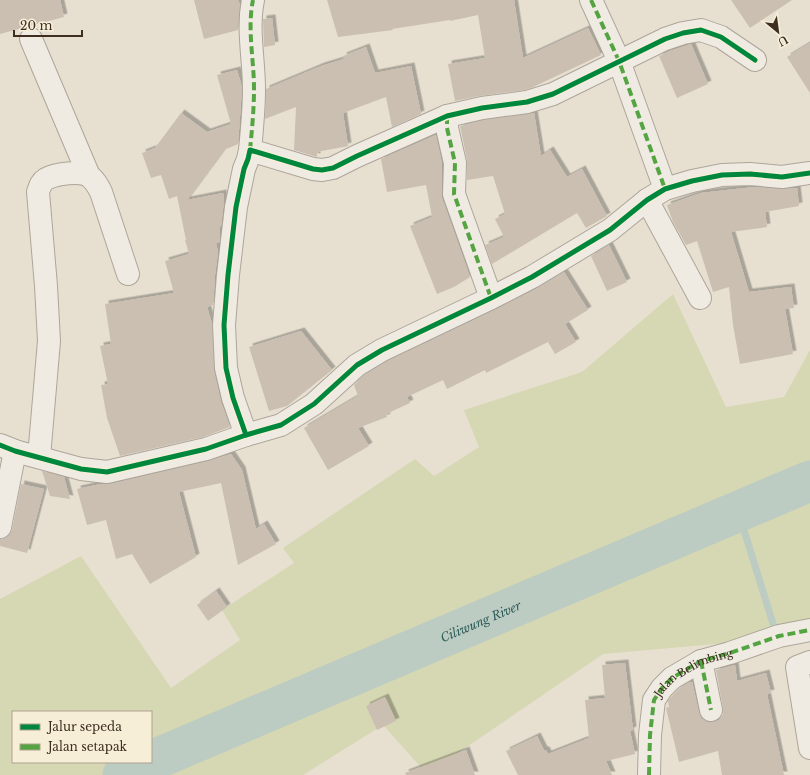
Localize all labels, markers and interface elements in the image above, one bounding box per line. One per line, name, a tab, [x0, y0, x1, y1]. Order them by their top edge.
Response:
scale bar	[14, 12, 82, 38]
north arrow	[758, 12, 798, 52]
text: 20 m	[20, 18, 52, 33]
text: U	[775, 32, 790, 49]
water label: Ciliwung River	[438, 597, 524, 645]
street label: Jalan Belimbing	[650, 646, 734, 701]
legend	[12, 711, 152, 763]
text: Jalur sepeda	[46, 719, 122, 734]
text: Jalan setapak	[46, 739, 128, 754]

